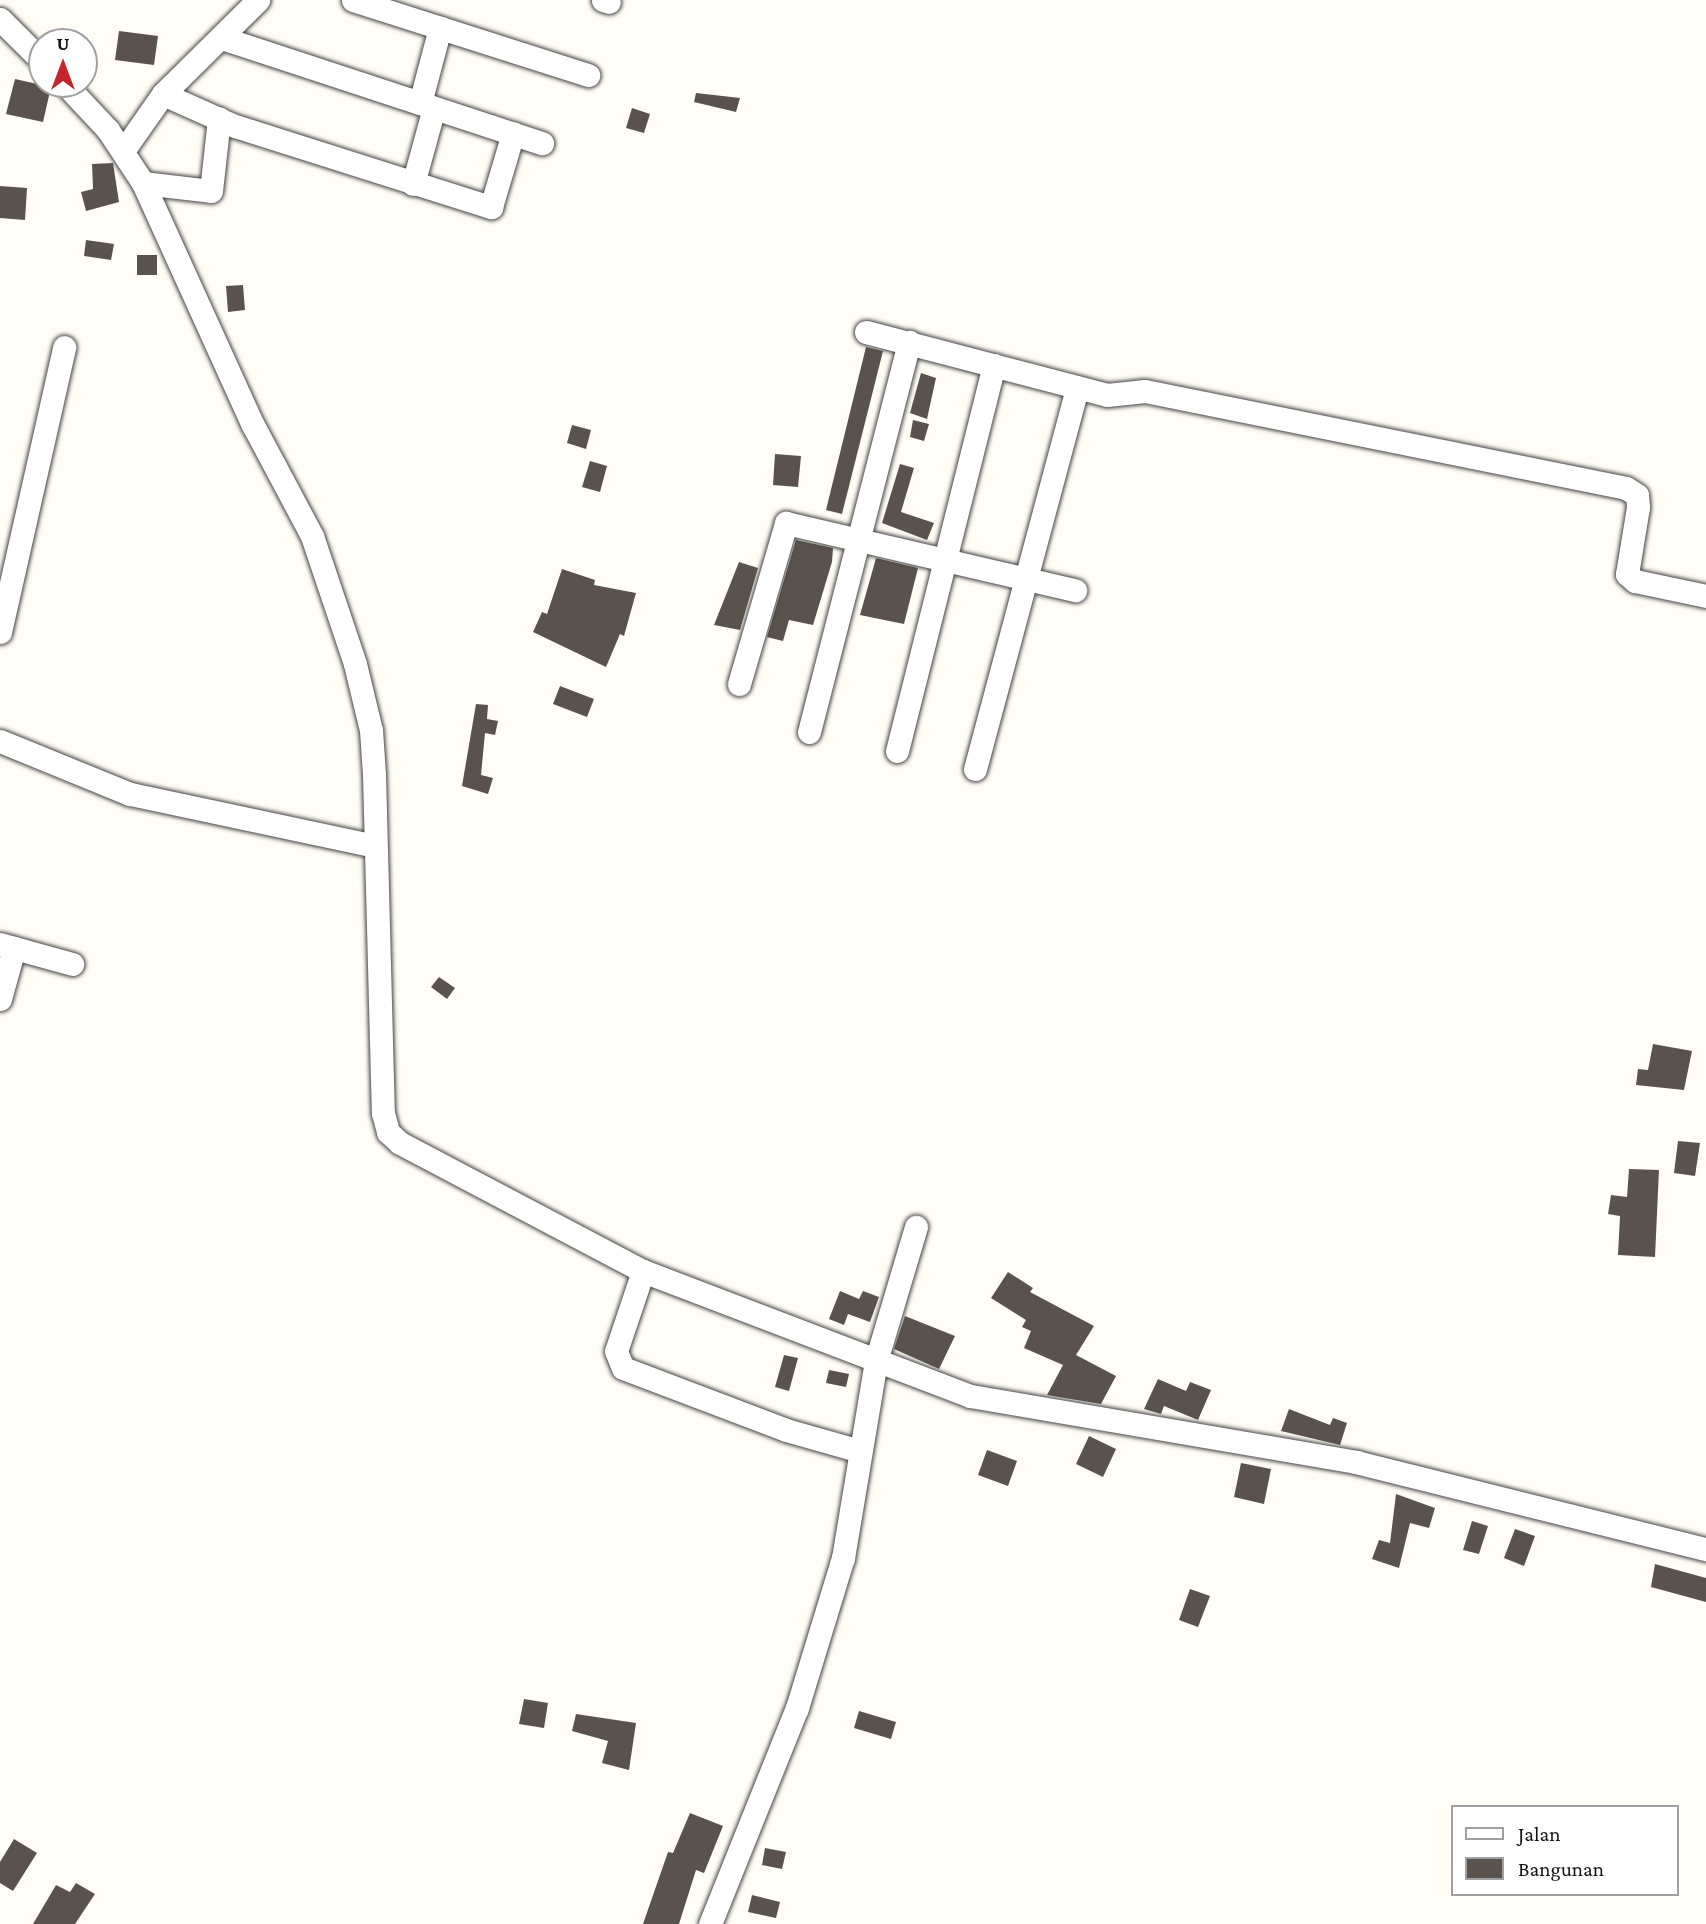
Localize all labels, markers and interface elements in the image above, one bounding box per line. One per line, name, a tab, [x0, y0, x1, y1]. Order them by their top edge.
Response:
north arrow	[28, 28, 98, 98]
text: U	[56, 33, 70, 54]
legend	[1450, 1805, 1678, 1896]
text: Jalan	[1518, 1822, 1560, 1846]
text: Bangunan	[1518, 1857, 1604, 1881]

